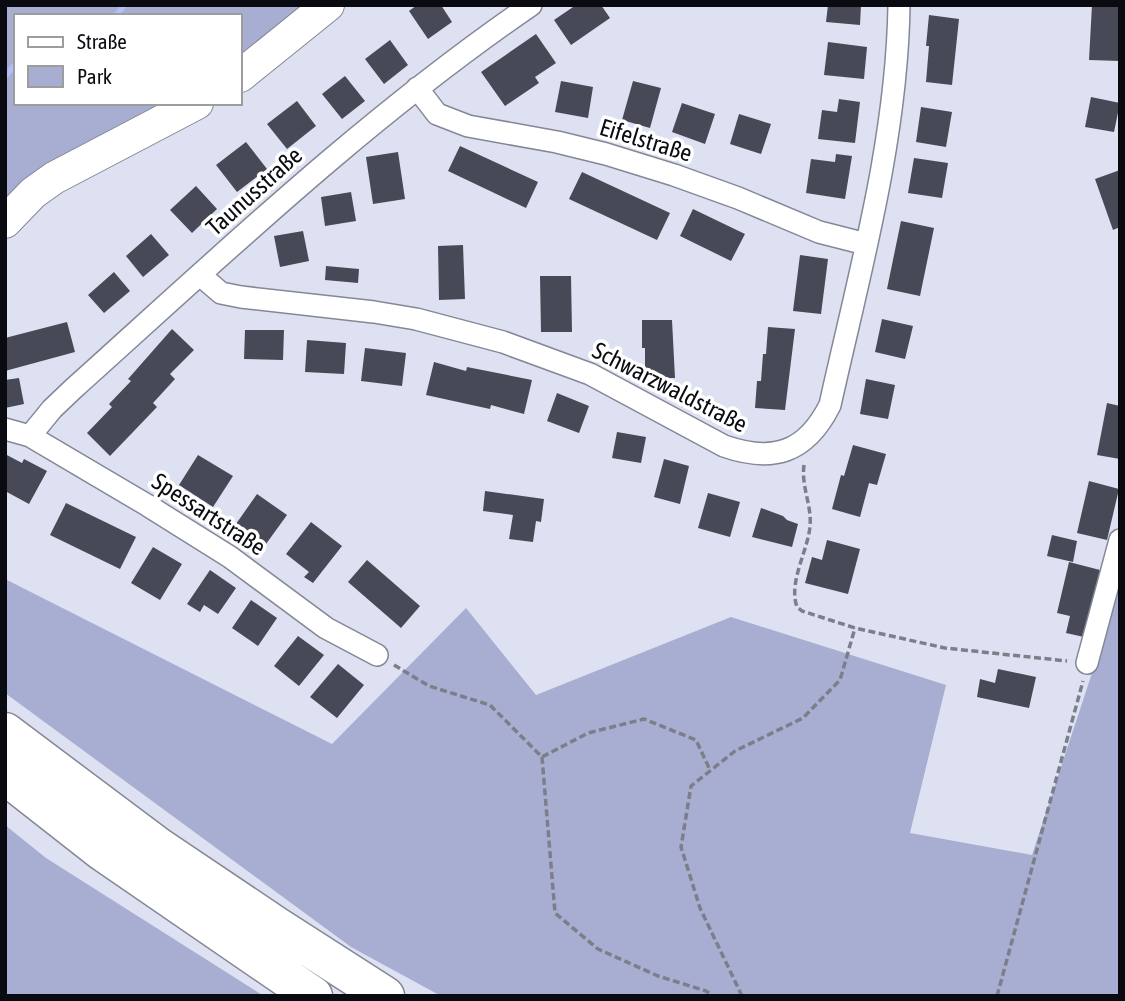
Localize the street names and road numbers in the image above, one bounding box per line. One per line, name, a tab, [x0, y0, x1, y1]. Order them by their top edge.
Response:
street label: Eifelstraße	[597, 113, 695, 167]
street label: Taunusstraße	[201, 141, 307, 241]
street label: Schwarzwaldstraße	[588, 336, 752, 438]
street label: Spessartstraße	[147, 467, 271, 561]

